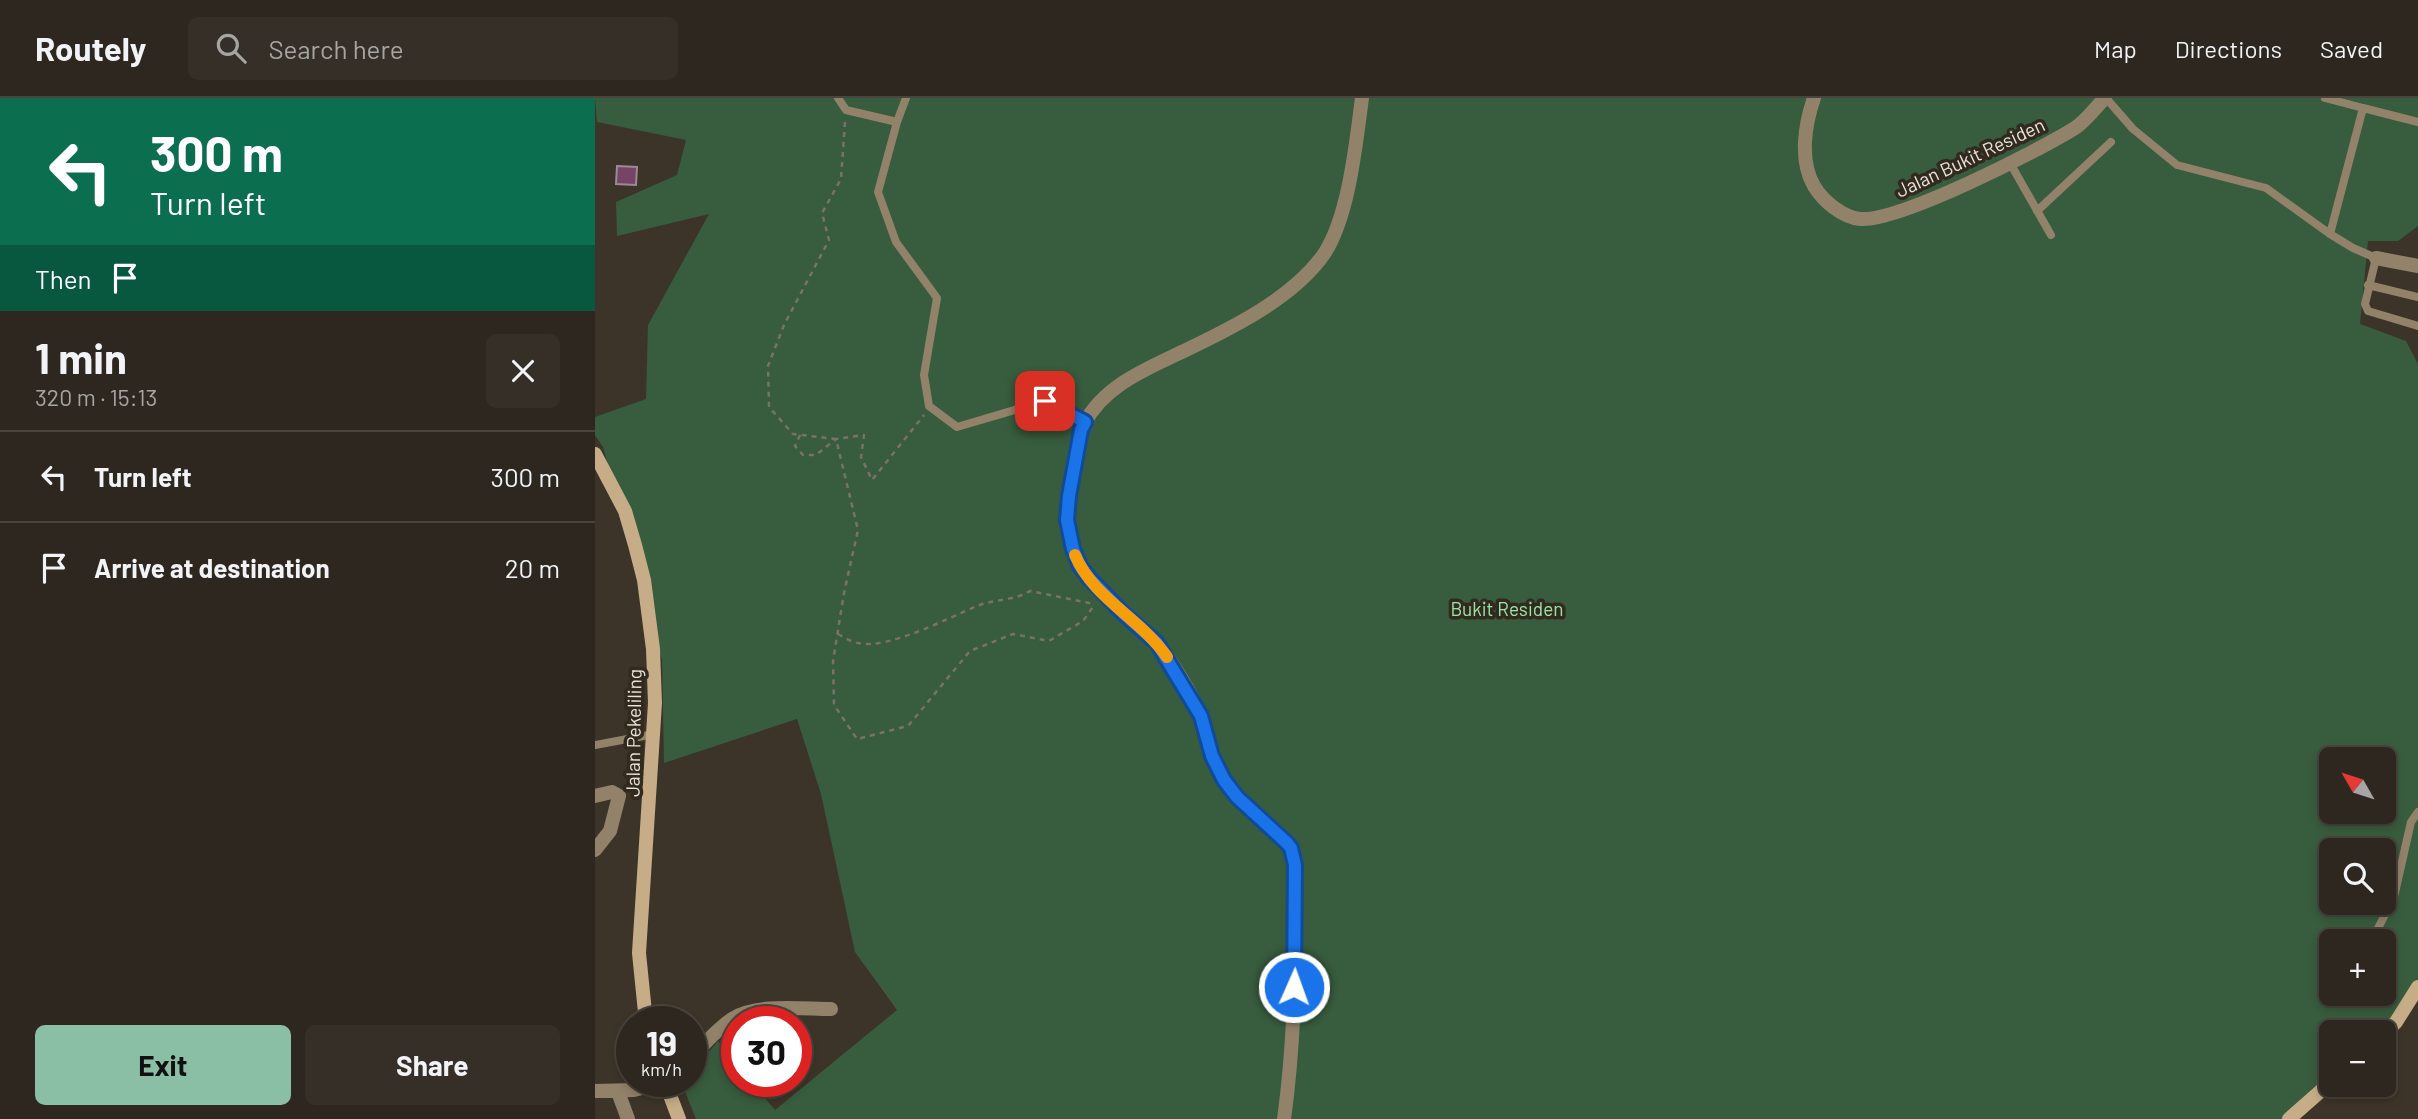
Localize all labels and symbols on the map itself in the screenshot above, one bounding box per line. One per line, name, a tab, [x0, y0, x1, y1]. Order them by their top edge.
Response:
street label: Jalan Bukit Residen	[1892, 112, 2048, 202]
pin	[1015, 371, 1075, 431]
park label: Bukit Residen	[1450, 597, 1564, 620]
street label: Jalan Pekeliling	[620, 669, 646, 797]
north arrow	[2319, 747, 2396, 824]
position arrow	[1257, 950, 1331, 1024]
speed limit sign: 30	[721, 1006, 812, 1097]

